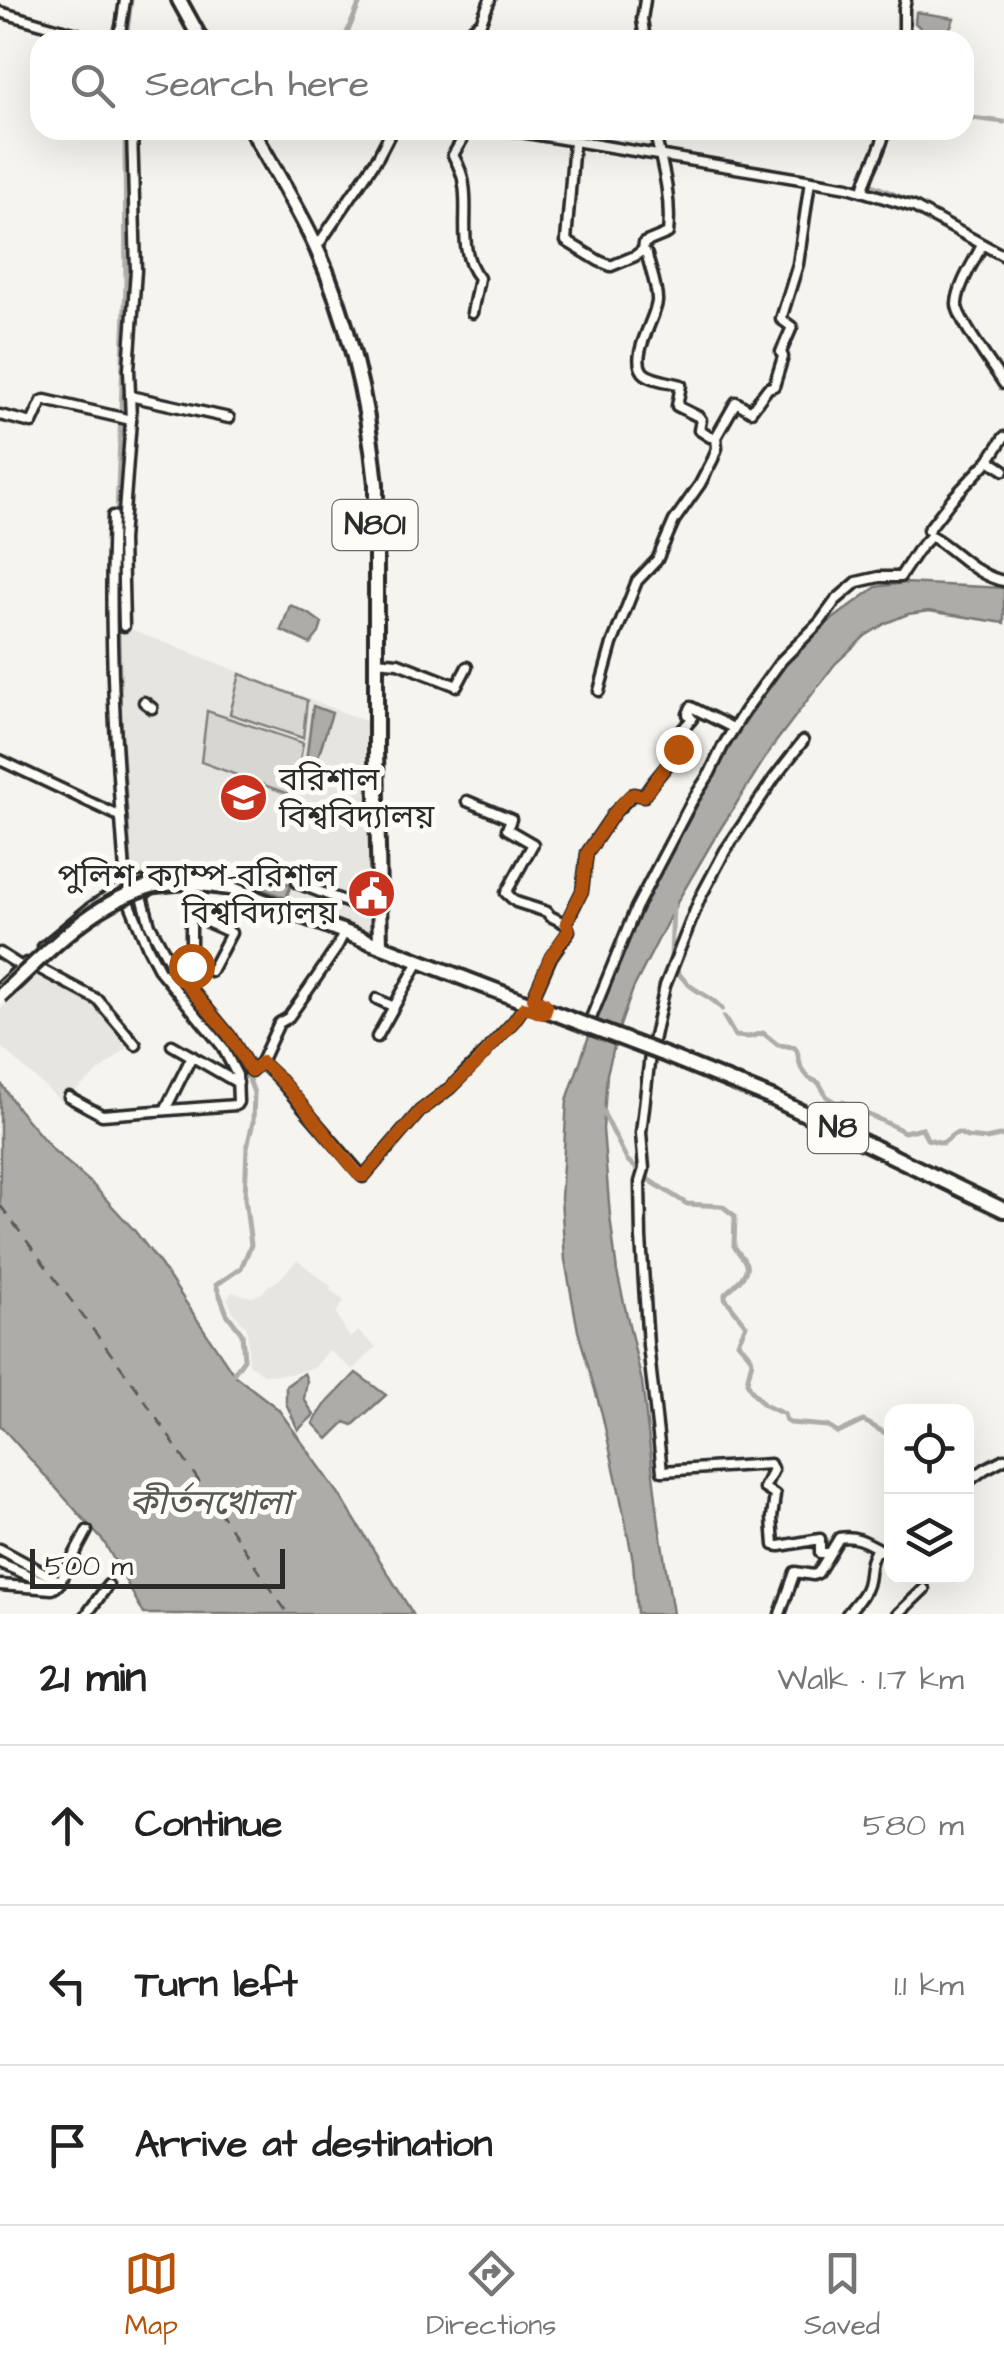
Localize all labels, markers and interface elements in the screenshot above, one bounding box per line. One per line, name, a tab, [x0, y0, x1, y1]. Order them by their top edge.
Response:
search box	[30, 30, 974, 140]
icon: search	[65, 58, 120, 113]
text: Search here	[145, 59, 369, 111]
road number: N801	[332, 500, 418, 550]
route end	[656, 727, 702, 773]
place label: বরিশাল বিশ্ববিদ্যালয়	[278, 758, 435, 840]
school or university icon: বরিশাল বিশ্ববিদ্যালয়	[218, 772, 270, 824]
place label: পুলিশ ক্যাম্প-বরিশাল বিশ্ববিদ্যালয়	[57, 854, 338, 936]
public building icon: পুলিশ ক্যাম্প-বরিশাল বিশ্ববিদ্যালয়	[346, 868, 398, 920]
route start	[169, 944, 215, 990]
road number: N8	[808, 1103, 868, 1153]
map controls	[884, 1404, 974, 1584]
button: locate	[884, 1404, 974, 1494]
water label: কীর্তনখোলা	[129, 1479, 298, 1528]
button: layers	[884, 1494, 974, 1584]
scale bar	[30, 1544, 285, 1588]
text: 500 m	[45, 1547, 133, 1586]
text: 21 min	[40, 1650, 146, 1708]
text: Walk · 1.7 km	[777, 1657, 964, 1702]
icon: ahead	[40, 1798, 95, 1853]
text: Continue	[135, 1799, 282, 1851]
text: 580 m	[863, 1803, 964, 1848]
icon: left	[40, 1958, 95, 2013]
text: Turn left	[135, 1959, 298, 2011]
text: 1.1 km	[894, 1963, 964, 2008]
icon: arrive	[40, 2118, 95, 2173]
text: Arrive at destination	[135, 2119, 492, 2171]
tab: Map	[124, 2246, 179, 2345]
tab: Directions	[426, 2246, 556, 2345]
tab: Saved	[804, 2246, 880, 2345]

